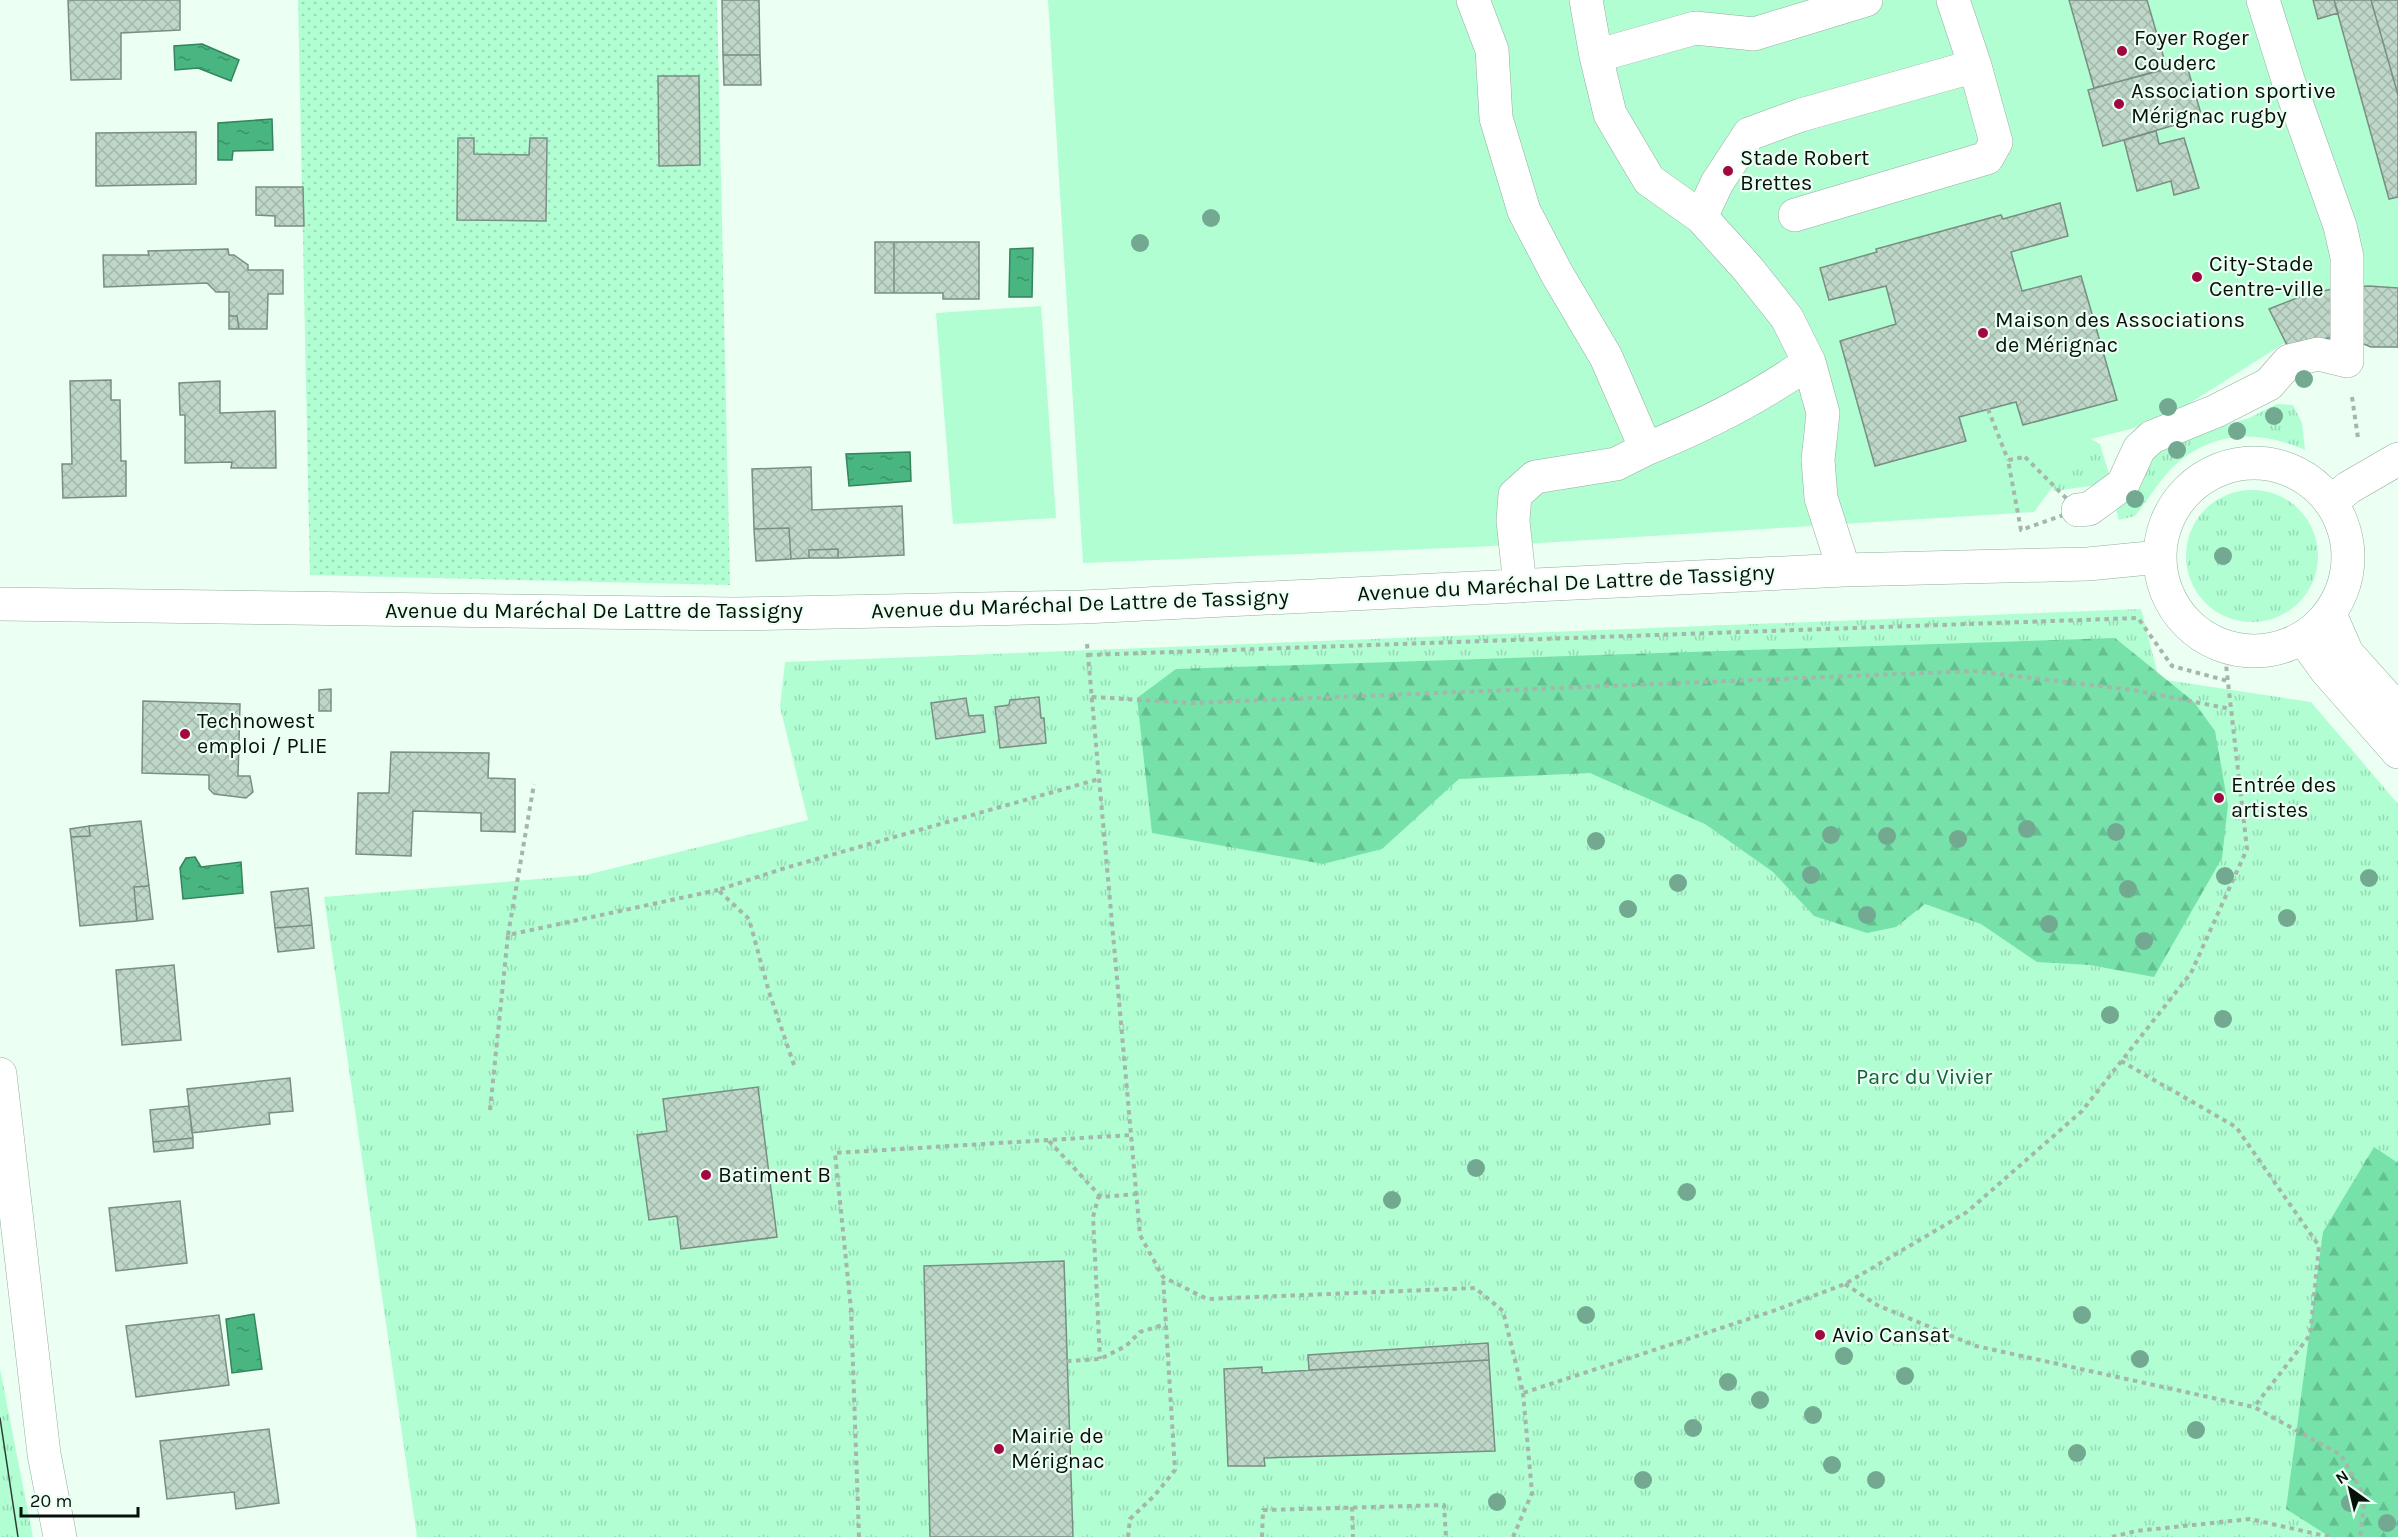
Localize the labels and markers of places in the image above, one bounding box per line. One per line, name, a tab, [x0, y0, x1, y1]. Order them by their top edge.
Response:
place label: Foyer Roger Couderc	[2134, 25, 2249, 76]
marker: Foyer Roger Couderc	[2115, 44, 2129, 58]
place label: Association sportive Mérignac rugby	[2131, 78, 2336, 129]
marker: Association sportive Mérignac rugby	[2112, 97, 2126, 111]
place label: Stade Robert Brettes	[1740, 145, 1869, 196]
marker: Stade Robert Brettes	[1721, 164, 1735, 178]
place label: City-Stade Centre-ville	[2209, 251, 2323, 302]
marker: City-Stade Centre-ville	[2190, 270, 2204, 284]
place label: Maison des Associations de Mérignac	[1995, 307, 2245, 358]
marker: Maison des Associations de Mérignac	[1976, 326, 1990, 340]
place label: Technowest emploi / PLIE	[197, 708, 327, 759]
marker: Technowest emploi / PLIE	[178, 727, 192, 741]
place label: Entrée des artistes	[2231, 772, 2337, 823]
marker: Entrée des artistes	[2212, 791, 2226, 805]
place label: Batiment B	[718, 1162, 831, 1188]
marker: Batiment B	[699, 1168, 713, 1182]
place label: Avio Cansat	[1832, 1322, 1950, 1348]
marker: Avio Cansat	[1813, 1328, 1827, 1342]
place label: Mairie de Mérignac	[1011, 1423, 1105, 1474]
marker: Mairie de Mérignac	[992, 1442, 1006, 1456]

